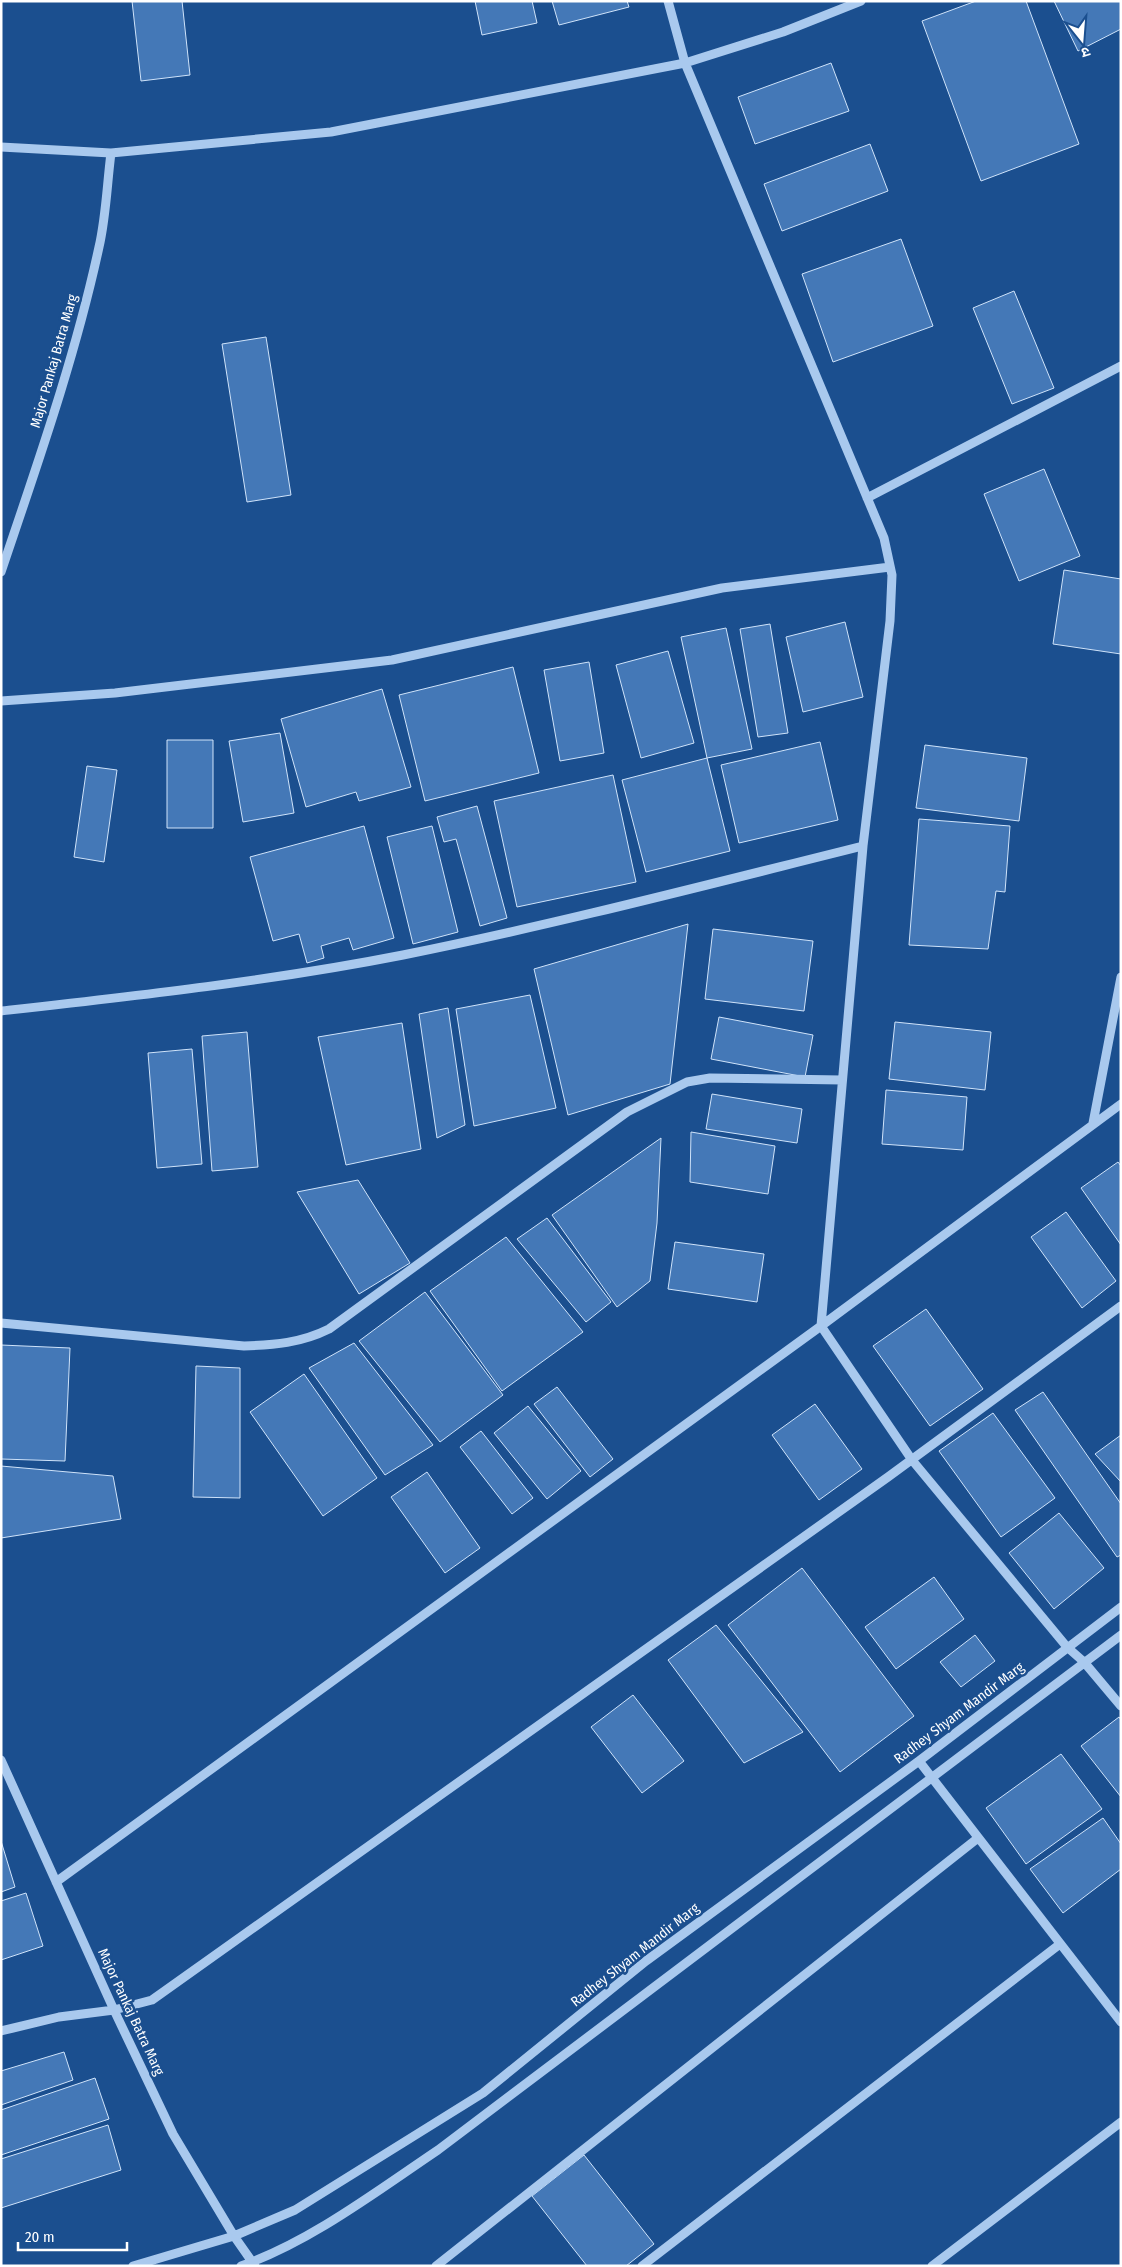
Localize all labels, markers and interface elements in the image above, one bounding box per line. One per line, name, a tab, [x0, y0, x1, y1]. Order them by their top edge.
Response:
north arrow	[1057, 15, 1107, 65]
text: उ	[1078, 43, 1092, 62]
street label: Major Pankaj Batra Marg	[27, 292, 81, 430]
street label: Radhey Shyam Mandir Marg	[891, 1658, 1028, 1767]
street label: Radhey Shyam Mandir Marg	[567, 1899, 703, 2010]
street label: Major Pankaj Batra Marg	[94, 1946, 168, 2079]
scale bar	[18, 2220, 126, 2252]
text: 20 m	[25, 2228, 55, 2246]

